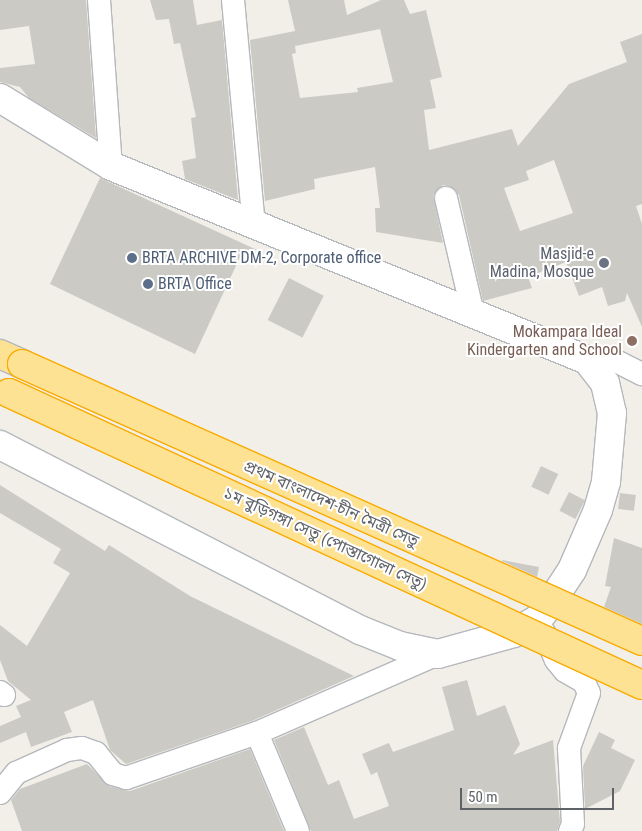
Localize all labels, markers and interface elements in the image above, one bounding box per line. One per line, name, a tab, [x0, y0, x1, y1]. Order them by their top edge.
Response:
place label: Masjid-e Madina, Mosque	[490, 244, 594, 282]
place label: BRTA ARCHIVE DM-2, Corporate office	[142, 248, 381, 268]
marker: BRTA ARCHIVE DM-2, Corporate office	[126, 252, 138, 264]
marker: Masjid-e Madina, Mosque	[598, 257, 610, 269]
place label: BRTA Office	[158, 274, 232, 294]
marker: BRTA Office	[142, 278, 154, 290]
place label: Mokampara Ideal Kindergarten and School	[467, 322, 622, 360]
marker: Mokampara Ideal Kindergarten and School	[626, 335, 638, 347]
street label: প্রথম বাংলাদেশ-চীন মৈত্রী সেতু	[241, 457, 421, 551]
street label: ১ম বুড়িগঙ্গা সেতু (পোস্তাগোলা সেতু)	[220, 483, 430, 595]
scale bar	[462, 778, 616, 810]
text: 50 m	[468, 788, 498, 806]

